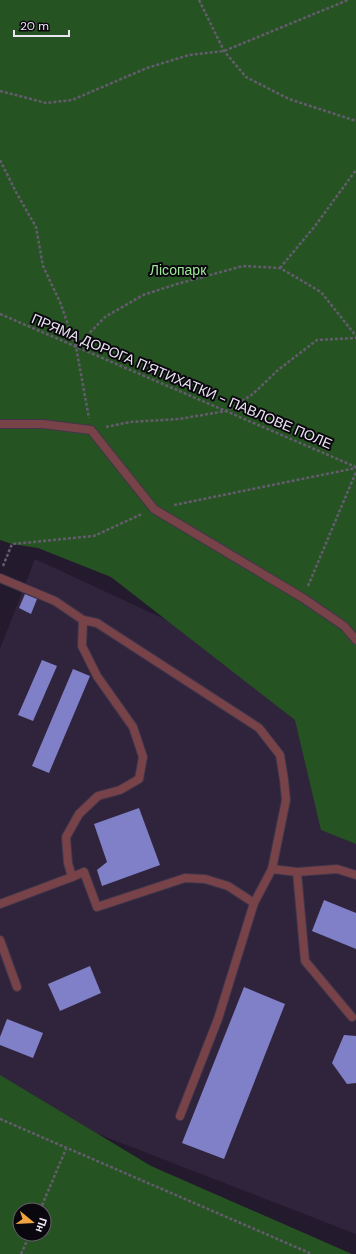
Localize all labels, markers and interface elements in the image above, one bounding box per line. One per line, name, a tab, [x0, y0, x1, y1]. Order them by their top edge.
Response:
scale bar	[14, 12, 69, 38]
text: 20 m	[20, 18, 49, 34]
park label: Лісопарк	[150, 261, 207, 279]
street label: ПРЯМА ДОРОГА П'ЯТИХАТКИ - ПАВЛОВЕ ПОЛЕ	[29, 309, 335, 453]
north arrow	[12, 1202, 52, 1242]
text: Пн	[33, 1216, 50, 1234]

